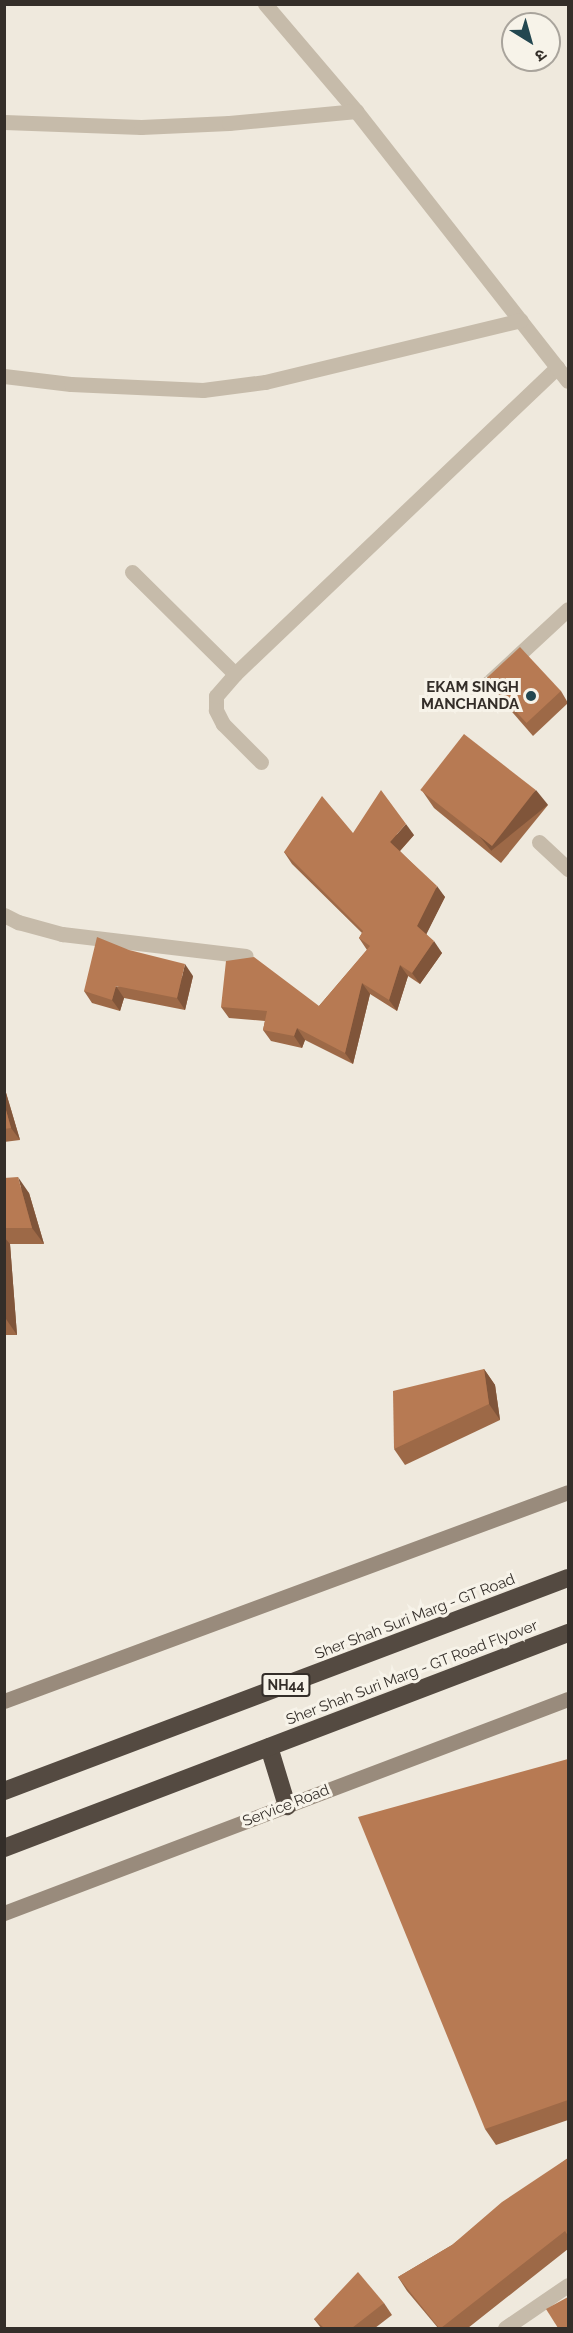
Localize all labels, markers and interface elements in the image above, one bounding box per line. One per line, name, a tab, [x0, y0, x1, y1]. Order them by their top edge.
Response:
north arrow	[501, 12, 561, 72]
text: उ	[531, 45, 550, 66]
place label: EKAM SINGH MANCHANDA	[421, 678, 519, 713]
marker: EKAM SINGH MANCHANDA	[524, 689, 538, 703]
street label: Sher Shah Suri Marg - GT Road	[312, 1570, 518, 1664]
street label: Sher Shah Suri Marg - GT Road Flyover	[283, 1616, 541, 1730]
road number: NH44	[260, 1674, 312, 1696]
street label: Service Road	[240, 1781, 332, 1831]

